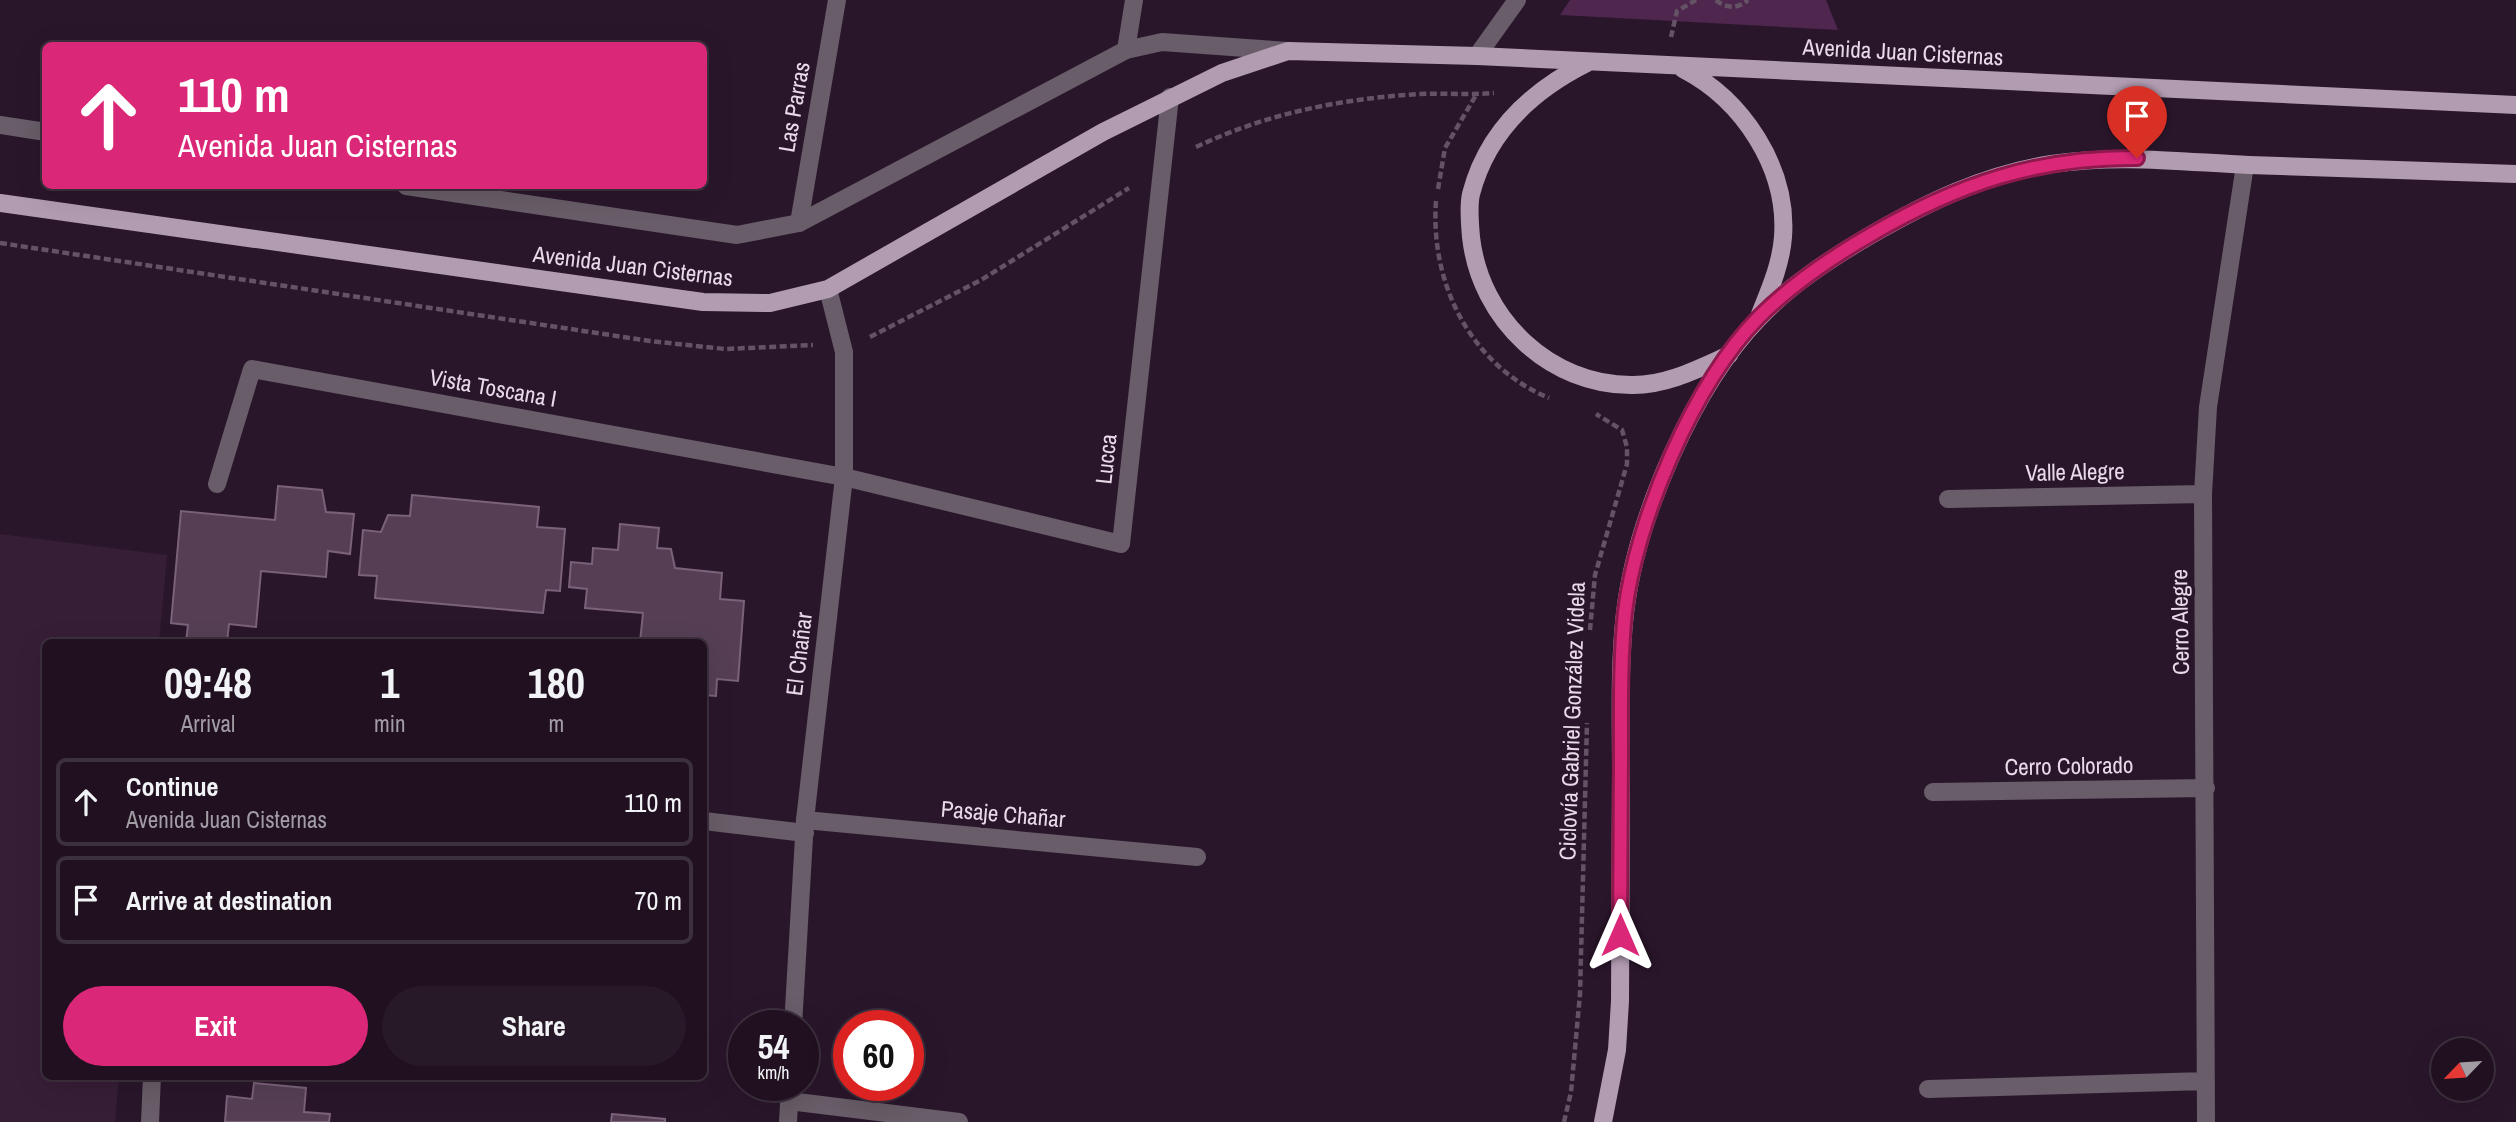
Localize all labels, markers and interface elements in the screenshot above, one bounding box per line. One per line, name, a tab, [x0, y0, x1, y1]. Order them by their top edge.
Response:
street label: Avenida Juan Cisternas	[1801, 31, 2004, 72]
street label: Las Parras	[770, 59, 817, 155]
text: 110 m	[178, 61, 290, 127]
icon: ahead	[63, 70, 154, 161]
pin	[2107, 86, 2167, 158]
icon: arrive	[2118, 97, 2156, 135]
text: Avenida Juan Cisternas	[178, 124, 458, 167]
street label: Avenida Juan Cisternas	[530, 238, 735, 293]
street label: Vista Toscana I	[427, 361, 559, 414]
street label: Lucca	[1087, 432, 1124, 486]
street label: Valle Alegre	[2025, 455, 2125, 488]
street label: Cerro Alegre	[2163, 569, 2196, 675]
street label: Ciclovía Gabriel González Videla	[1551, 581, 1592, 861]
street label: El Chañar	[778, 610, 819, 697]
text: 09:48	[164, 655, 252, 711]
text: 1	[380, 655, 399, 711]
text: 180	[528, 655, 585, 711]
text: Arrival	[181, 708, 235, 739]
text: min	[374, 708, 406, 739]
text: m	[548, 708, 564, 739]
street label: Cerro Colorado	[2004, 749, 2134, 782]
text: Continue	[126, 769, 218, 804]
icon: ahead	[67, 783, 105, 821]
text: 110 m	[624, 785, 682, 820]
street label: Pasaje Chañar	[940, 793, 1067, 834]
text: Avenida Juan Cisternas	[126, 804, 327, 835]
icon: arrive	[67, 881, 105, 919]
text: Arrive at destination	[126, 883, 332, 918]
text: 70 m	[635, 883, 682, 918]
position arrow	[1583, 898, 1657, 972]
button: Exit	[63, 986, 368, 1066]
button: Share	[382, 986, 686, 1066]
speed limit sign: 60	[833, 1010, 924, 1101]
text: 54	[758, 1023, 789, 1070]
north arrow	[2431, 1038, 2494, 1101]
map controls	[2431, 1038, 2494, 1101]
text: km/h	[758, 1060, 790, 1085]

